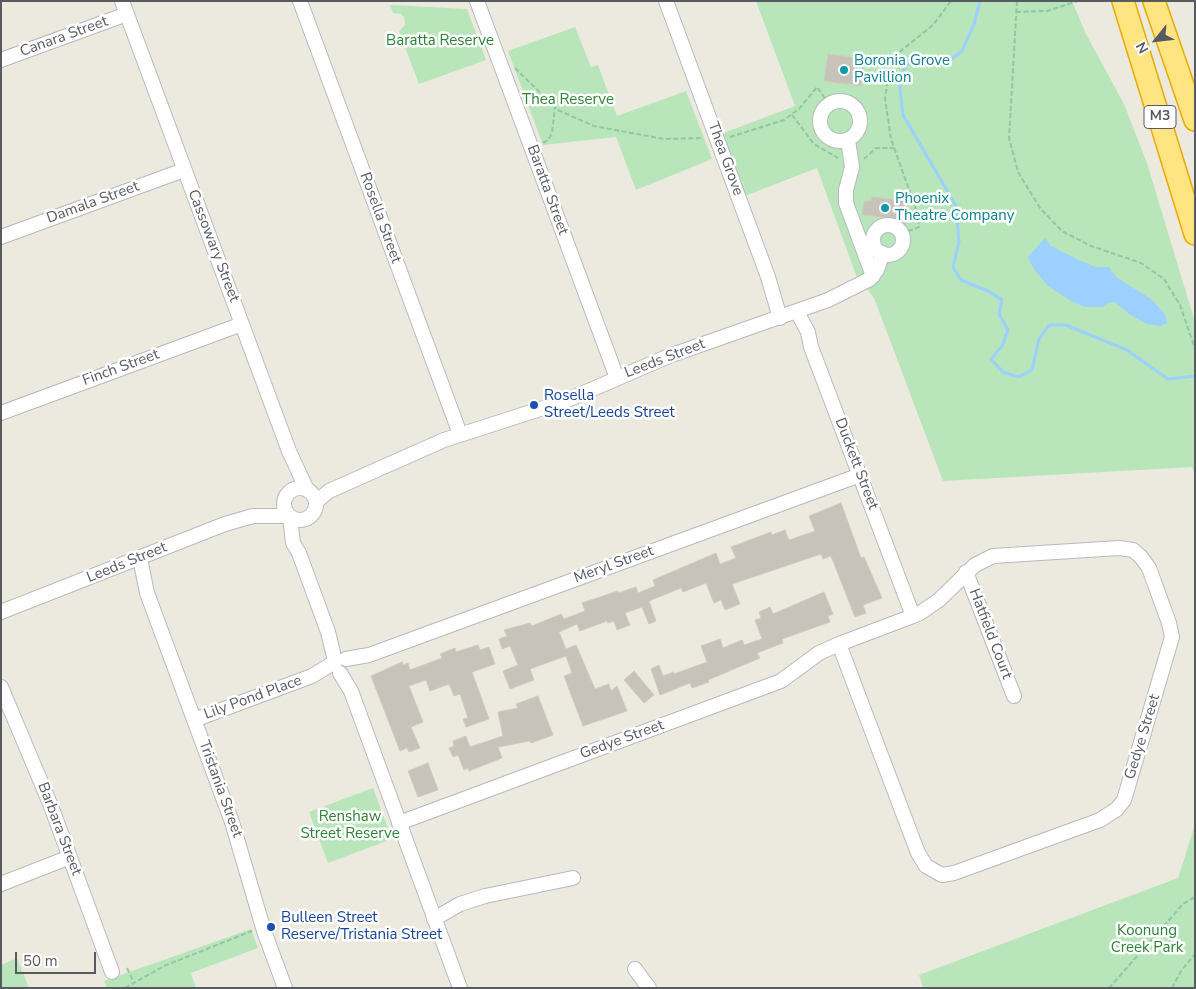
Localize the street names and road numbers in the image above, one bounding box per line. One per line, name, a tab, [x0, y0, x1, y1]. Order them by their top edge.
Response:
street label: Canara Street	[18, 13, 110, 61]
road number: M3	[1144, 105, 1176, 128]
street label: Thea Grove	[703, 120, 747, 198]
street label: Baratta Street	[522, 143, 572, 237]
street label: Rosella Street	[355, 170, 405, 266]
street label: Damala Street	[44, 178, 142, 228]
street label: Cassowary Street	[183, 187, 243, 305]
street label: Leeds Street	[622, 335, 708, 383]
street label: Finch Street	[80, 346, 162, 390]
street label: Duckett Street	[830, 416, 882, 512]
street label: Leeds Street	[84, 539, 170, 587]
street label: Meryl Street	[572, 542, 656, 588]
street label: Hatfield Court	[965, 586, 1015, 682]
street label: Lily Pond Place	[202, 672, 304, 724]
street label: Gedye Street	[1122, 692, 1164, 782]
street label: Gedye Street	[578, 716, 666, 764]
street label: Tristania Street	[194, 738, 246, 840]
street label: Barbara Street	[33, 780, 85, 878]

